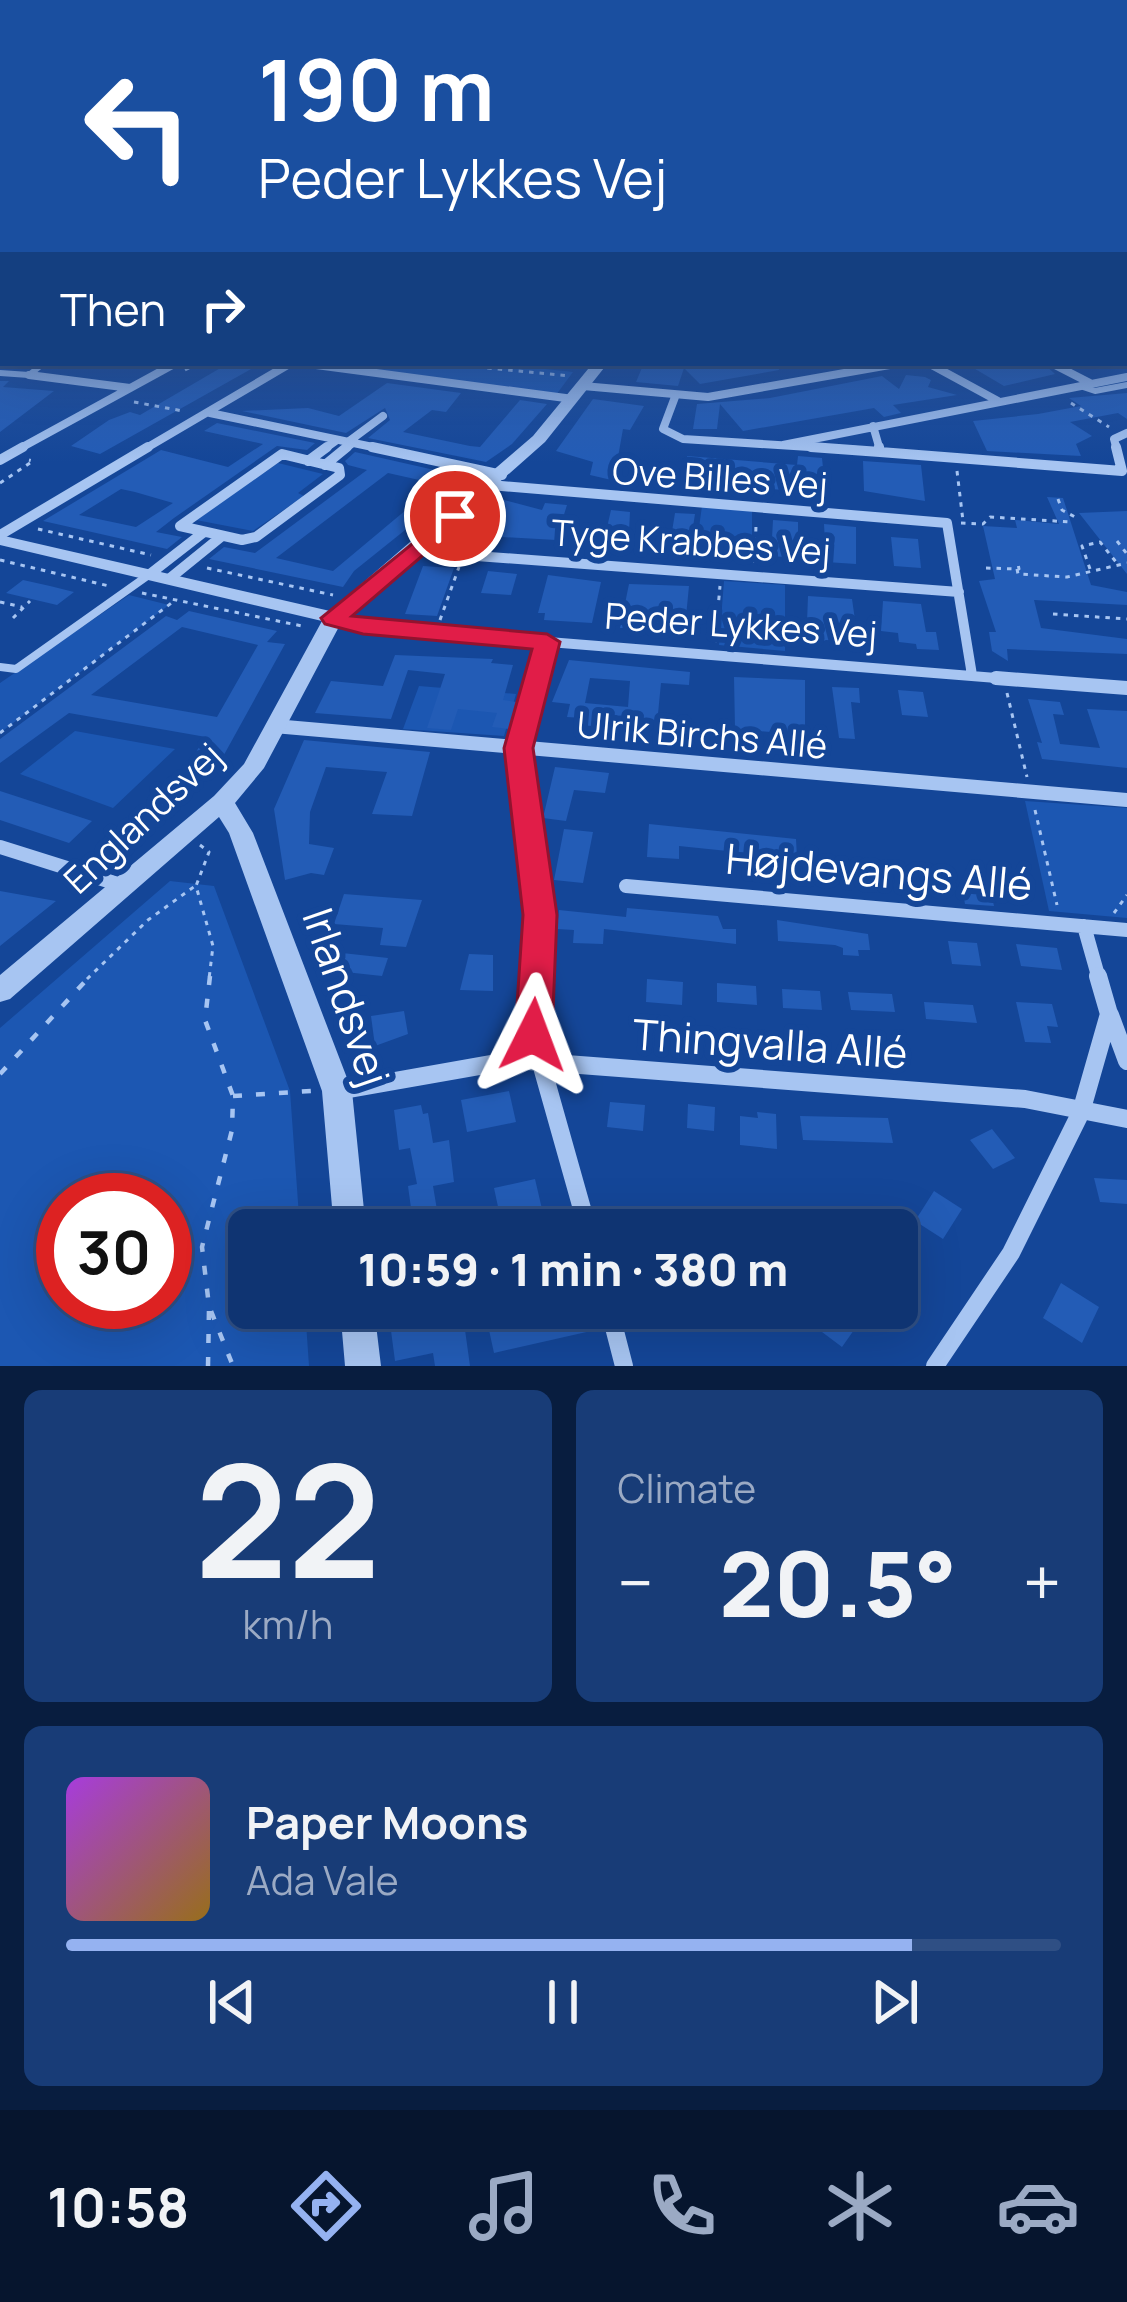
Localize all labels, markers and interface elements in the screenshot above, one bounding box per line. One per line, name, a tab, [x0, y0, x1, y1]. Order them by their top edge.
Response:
text: 190 m	[258, 31, 495, 146]
icon: left	[60, 48, 216, 204]
text: Peder Lykkes Vej	[258, 140, 667, 214]
icon: right	[190, 276, 256, 342]
text: Then	[60, 278, 166, 340]
street label: Ove Billes Vej	[611, 446, 829, 509]
pin	[404, 465, 506, 567]
icon: arrive	[422, 483, 488, 549]
street label: Tyge Krabbes Vej	[550, 507, 832, 576]
street label: Peder Lykkes Vej	[603, 591, 879, 658]
street label: Ulrik Birchs Allé	[575, 699, 829, 770]
street label: Englandsvej	[53, 732, 233, 904]
street label: Højdevangs Allé	[724, 829, 1035, 913]
street label: Irlandsvej	[289, 900, 404, 1093]
position arrow	[470, 972, 596, 1098]
street label: Thingvalla Allé	[631, 1004, 909, 1082]
speed limit sign: 30	[36, 1173, 192, 1329]
text: 10:59 · 1 min · 380 m	[358, 1238, 788, 1300]
text: 22	[195, 1412, 381, 1625]
text: Climate	[618, 1461, 756, 1515]
text: 20.5°	[719, 1521, 957, 1644]
text: −	[618, 1537, 653, 1627]
text: +	[1023, 1537, 1061, 1627]
text: km/h	[242, 1597, 333, 1651]
text: Paper Moons	[246, 1791, 528, 1853]
text: Ada Vale	[246, 1853, 399, 1907]
icon: previous	[199, 1969, 265, 2035]
icon: pause	[530, 1969, 596, 2035]
icon: next	[862, 1969, 928, 2035]
icon: directions	[284, 2164, 368, 2248]
icon: music	[462, 2164, 546, 2248]
icon: phone	[640, 2164, 724, 2248]
icon: climate	[818, 2164, 902, 2248]
icon: car	[996, 2164, 1080, 2248]
text: 10:58	[47, 2169, 189, 2243]

